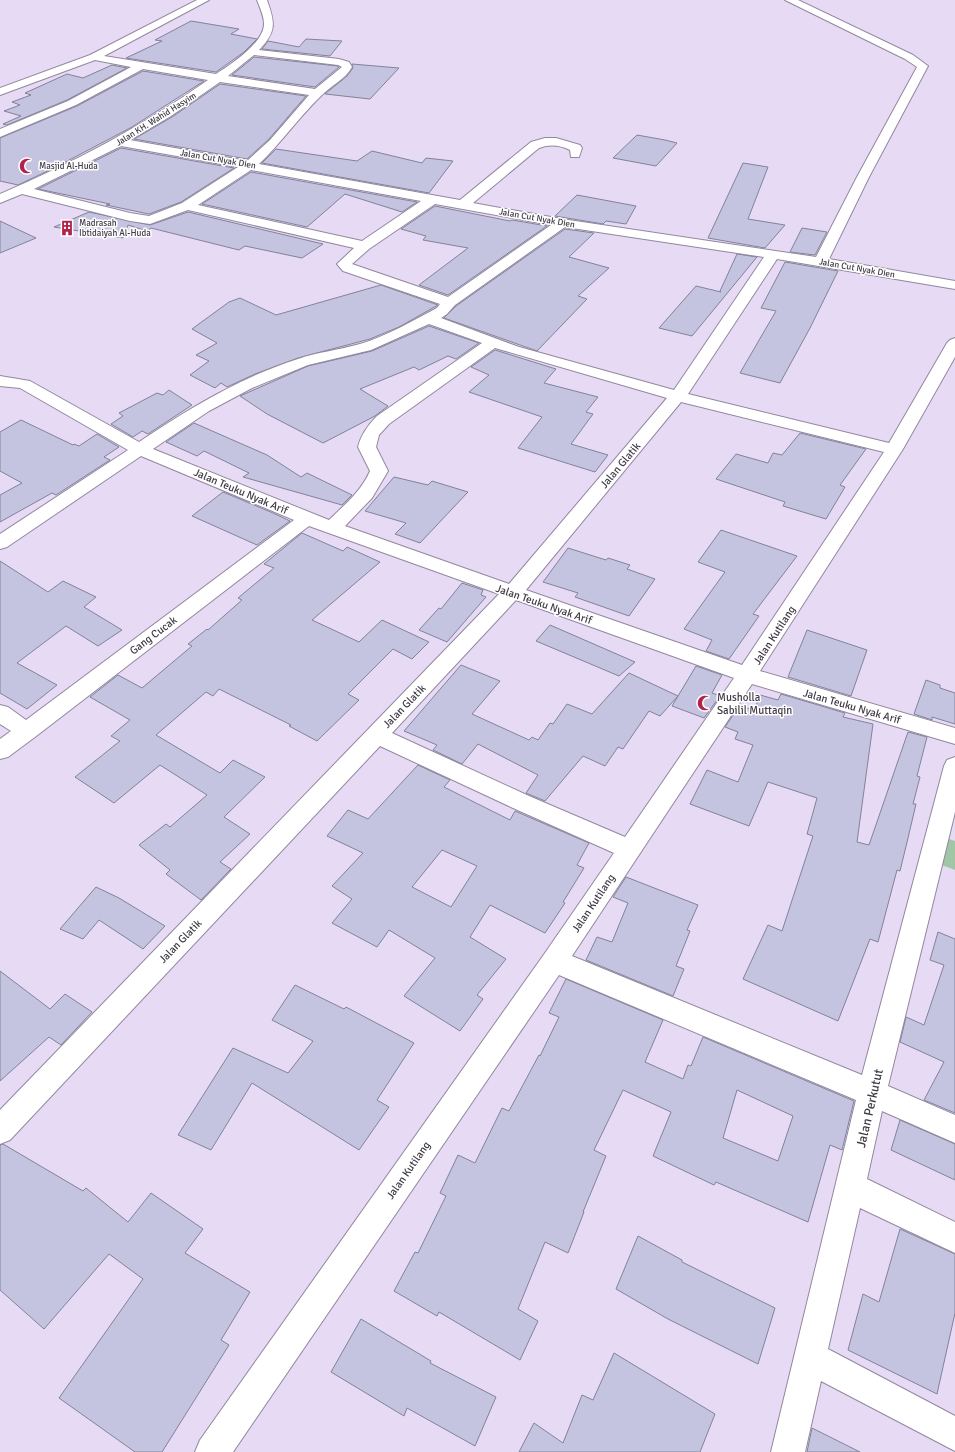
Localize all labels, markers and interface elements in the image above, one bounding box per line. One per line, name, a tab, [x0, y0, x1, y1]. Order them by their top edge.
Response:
street label: Jalan KH. Wahid Hasyim	[114, 90, 198, 149]
street label: Jalan Cut Nyak Dien	[179, 147, 257, 172]
mosque icon: Masjid Al-Huda	[18, 157, 36, 175]
place label: Masjid Al-Huda	[39, 161, 98, 172]
street label: Jalan Cut Nyak Dien	[498, 206, 576, 231]
place label: Madrasah Ibtidaiyah Al-Huda	[79, 218, 151, 239]
building icon: Madrasah Ibtidaiyah Al-Huda	[58, 219, 76, 237]
street label: Jalan Cut Nyak Dien	[818, 256, 896, 281]
street label: Jalan Glatik	[598, 439, 644, 491]
street label: Jalan Teuku Nyak Arif	[192, 466, 291, 518]
street label: Jalan Teuku Nyak Arif	[494, 582, 595, 627]
street label: Jalan Kutilang	[751, 603, 798, 667]
street label: Gang Cucak	[127, 613, 180, 657]
street label: Jalan Glatik	[380, 681, 429, 731]
street label: Jalan Teuku Nyak Arif	[802, 686, 903, 727]
place label: Musholla Sabilil Muttaqin	[717, 691, 792, 717]
mosque icon: Musholla Sabilil Muttaqin	[696, 694, 714, 712]
street label: Jalan Kutilang	[569, 872, 618, 935]
street label: Jalan Glatik	[156, 916, 205, 966]
street label: Jalan Perkutut	[853, 1067, 887, 1149]
street label: Jalan Kutilang	[384, 1139, 433, 1202]

